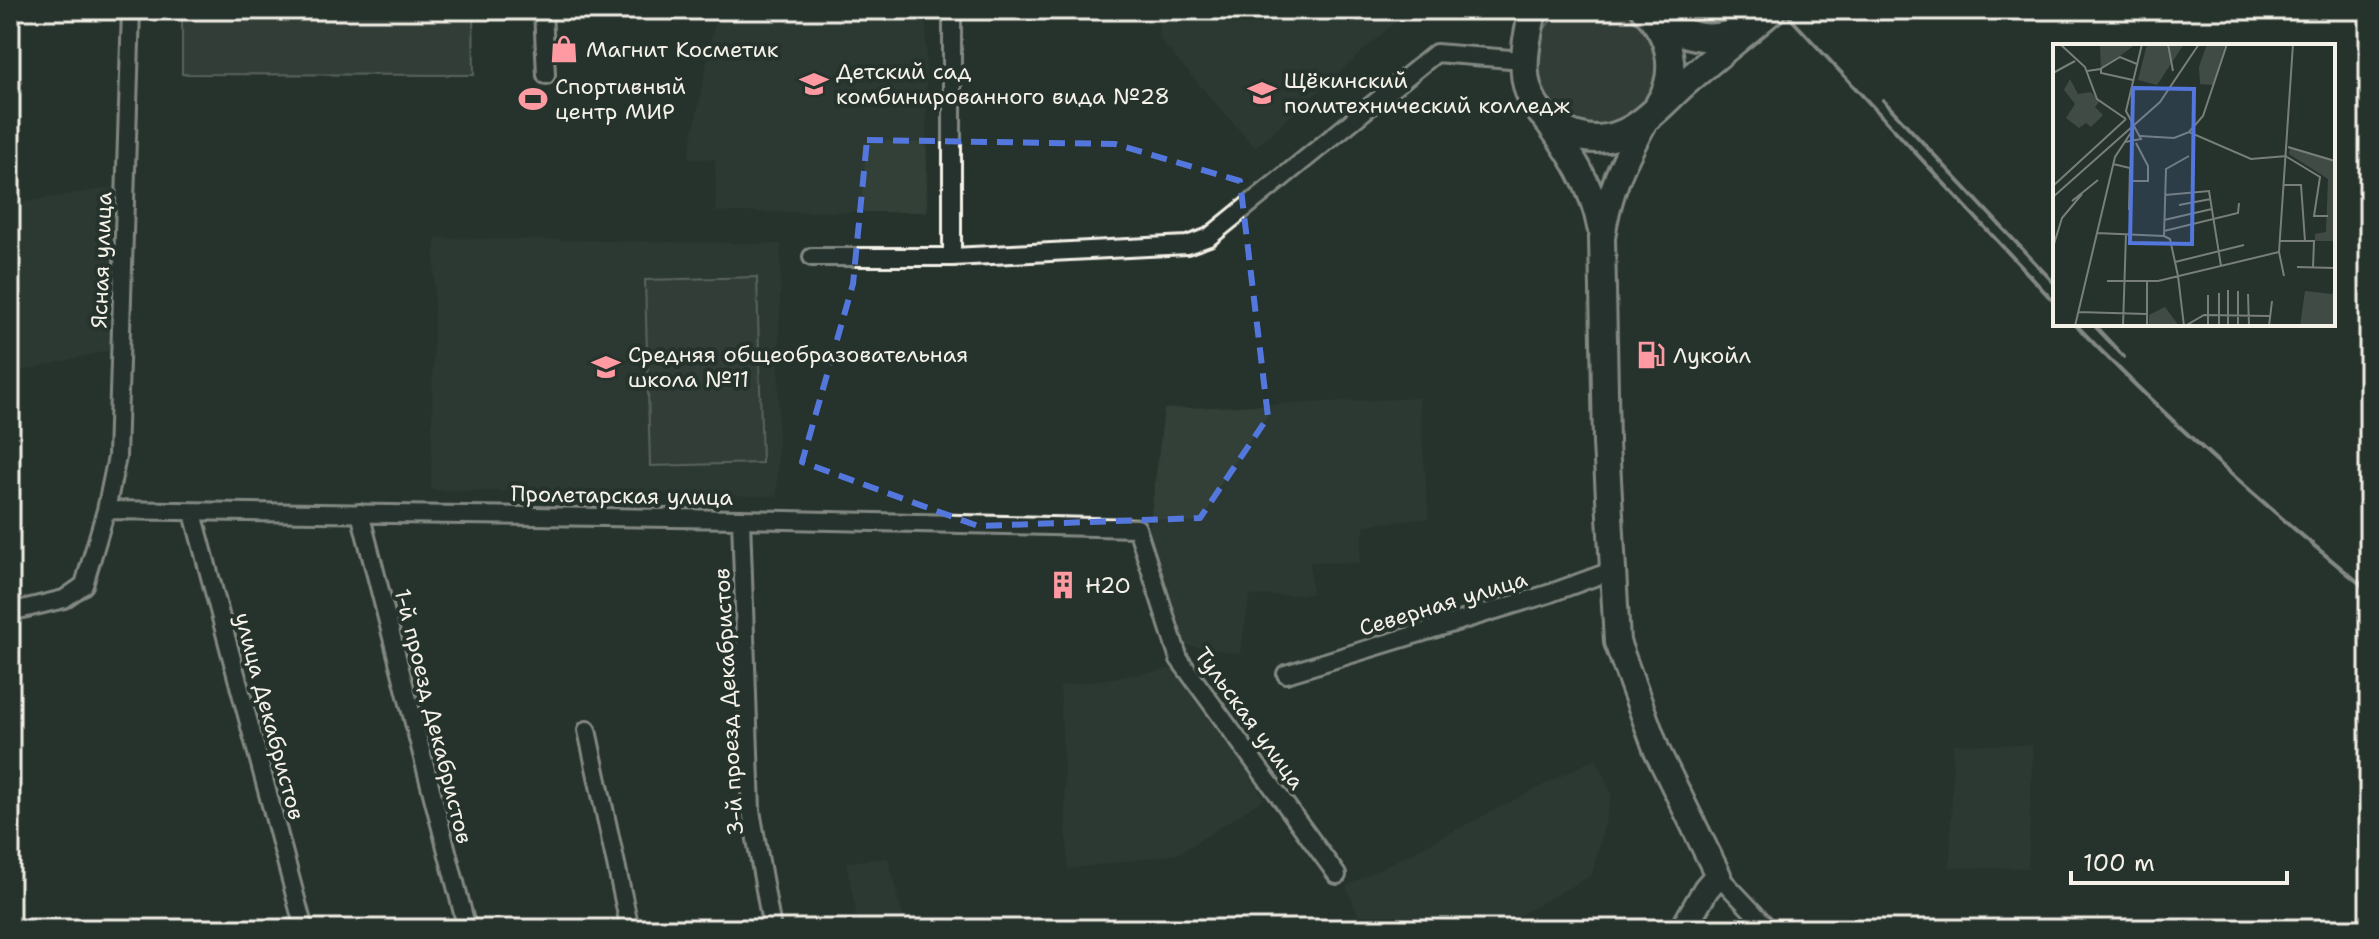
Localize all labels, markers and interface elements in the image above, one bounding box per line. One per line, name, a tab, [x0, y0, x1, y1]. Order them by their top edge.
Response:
shop icon: Магнит Косметик	[549, 34, 579, 64]
place label: Магнит Косметик	[586, 35, 779, 64]
inset map	[2053, 44, 2335, 326]
place label: Детский сад комбинированного вида №28	[836, 57, 1170, 111]
place label: Щёкинский политехнический колледж	[1284, 66, 1571, 120]
school or university icon: Детский сад комбинированного вида №28	[799, 69, 829, 99]
place label: Спортивный центр МИР	[555, 72, 686, 126]
school or university icon: Щёкинский политехнический колледж	[1247, 78, 1277, 108]
sports icon: Спортивный центр МИР	[518, 84, 548, 114]
street label: Ясная улица	[85, 191, 118, 329]
place label: Средняя общеобразовательная школа №11	[628, 340, 968, 394]
fuel station icon: Лукойл	[1636, 340, 1666, 370]
place label: Лукойл	[1673, 341, 1751, 370]
school or university icon: Средняя общеобразовательная школа №11	[591, 352, 621, 382]
street label: Пролетарская улица	[511, 479, 734, 512]
street label: Северная улица	[1356, 564, 1531, 643]
street label: 3-й проезд Декабристов	[707, 567, 750, 837]
building icon: Н2О	[1048, 570, 1078, 600]
place label: Н2О	[1085, 571, 1131, 600]
street label: 1-й проезд Декабристов	[388, 586, 479, 847]
street label: улица Декабристов	[228, 609, 311, 823]
street label: Тульская улица	[1188, 641, 1311, 796]
scale bar	[2071, 835, 2287, 885]
text: 100 m	[2083, 847, 2155, 879]

